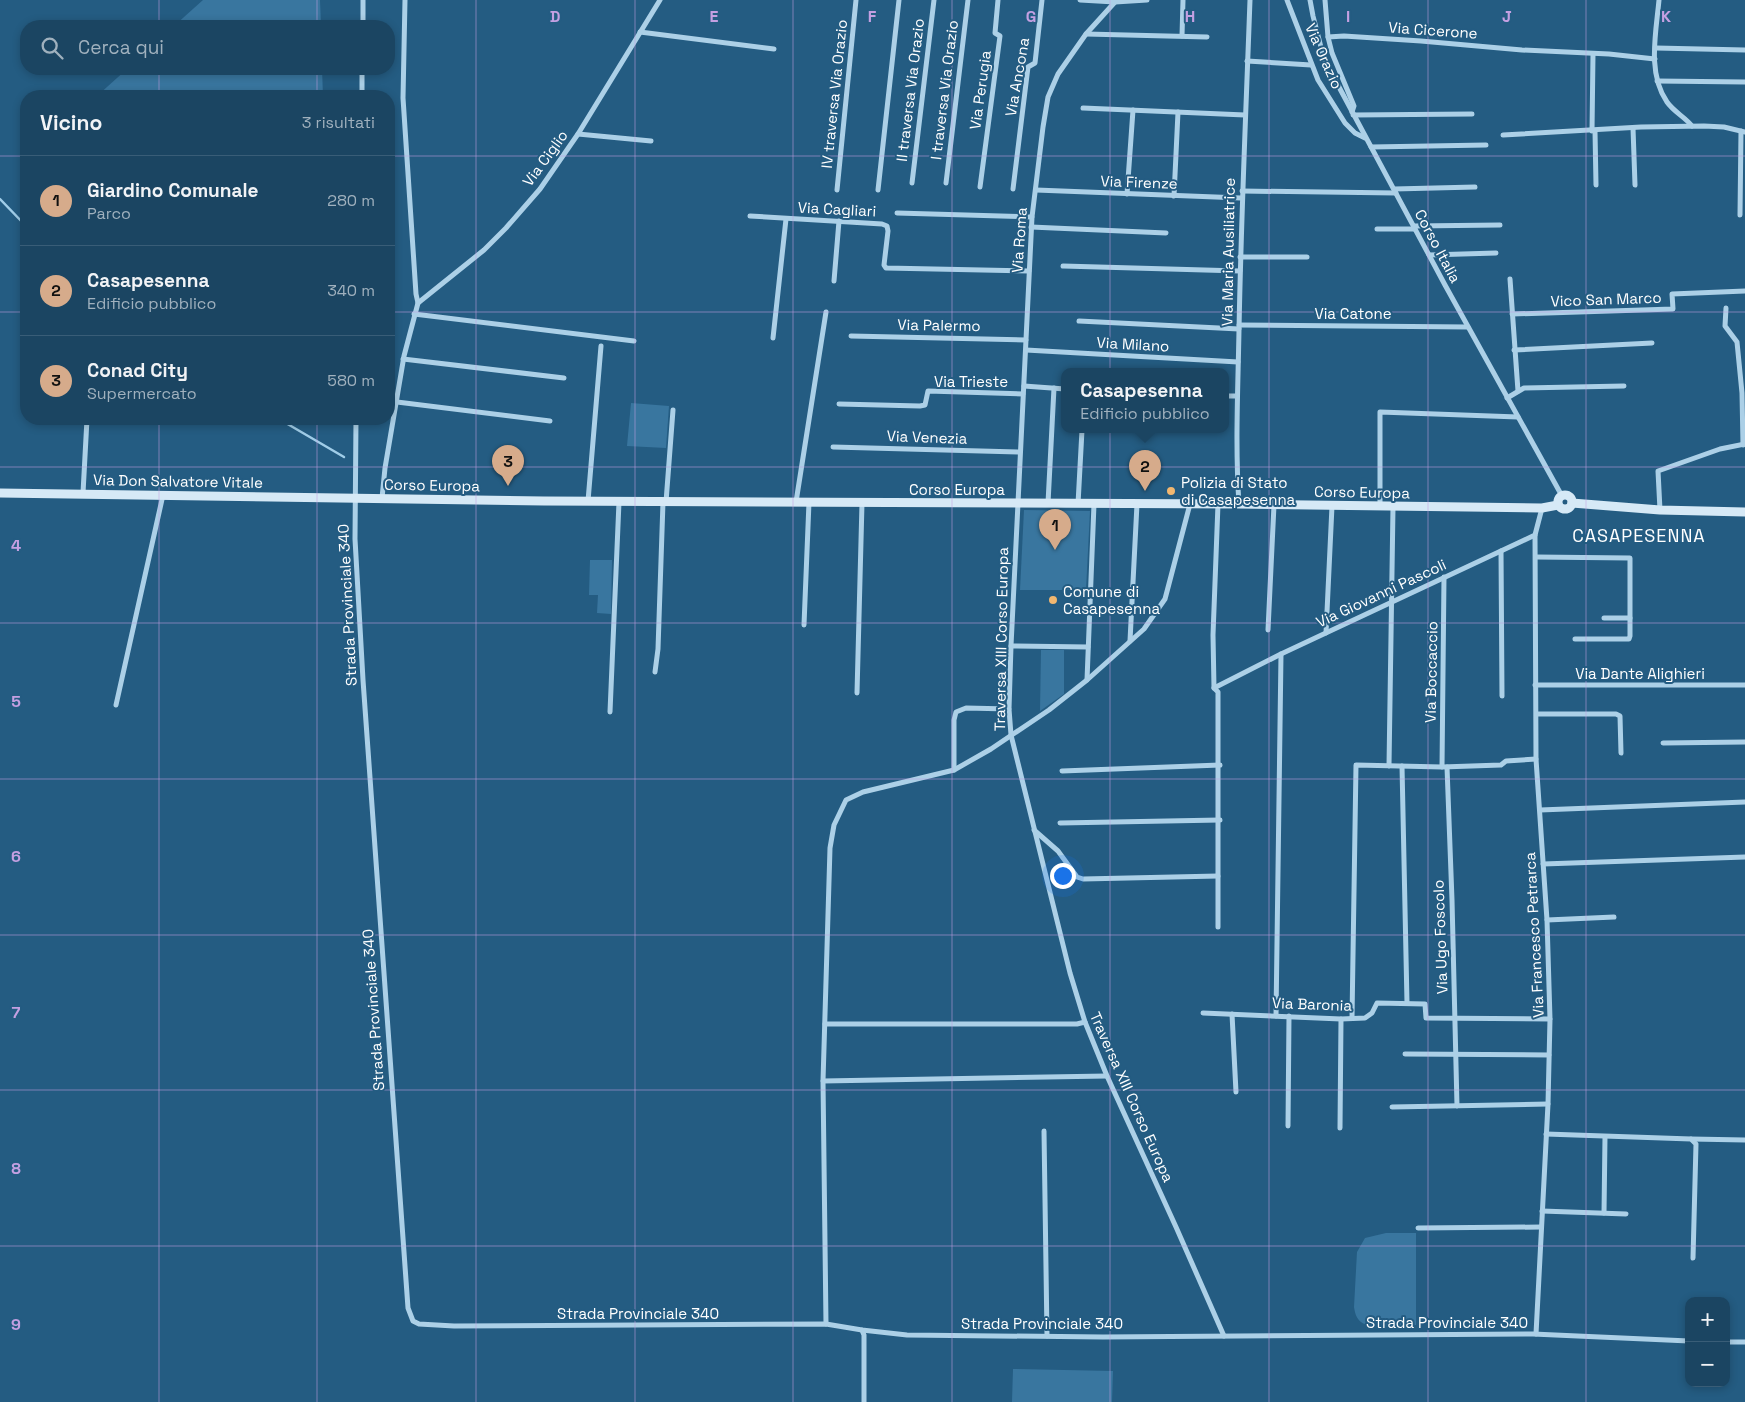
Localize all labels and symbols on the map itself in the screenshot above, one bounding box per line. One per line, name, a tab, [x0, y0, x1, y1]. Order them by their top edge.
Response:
text: D	[550, 6, 560, 27]
text: E	[710, 6, 719, 27]
text: F	[868, 6, 877, 27]
text: G	[1026, 6, 1036, 27]
text: H	[1185, 6, 1195, 27]
text: I	[1346, 6, 1350, 27]
text: J	[1502, 6, 1512, 27]
text: K	[1661, 6, 1671, 27]
street label: II traversa Via Orazio	[892, 17, 928, 163]
street label: Via Cicerone	[1388, 17, 1478, 43]
street label: IV traversa Via Orazio	[817, 19, 851, 169]
street label: I traversa Via Orazio	[926, 19, 962, 161]
street label: Via Orazio	[1301, 20, 1347, 92]
street label: Via Ancona	[1001, 36, 1033, 118]
street label: Via Perugia	[965, 49, 995, 131]
street label: Via Ciglio	[518, 126, 572, 190]
street label: Via Firenze	[1100, 171, 1178, 193]
street label: Via Maria Ausiliatrice	[1217, 178, 1239, 326]
street label: Via Cagliari	[797, 197, 877, 221]
street label: Via Roma	[1007, 206, 1031, 273]
street label: Corso Italia	[1411, 206, 1465, 286]
street label: Vico San Marco	[1550, 288, 1662, 310]
street label: Via Catone	[1314, 304, 1392, 323]
street label: Via Palermo	[897, 315, 981, 335]
street label: Via Milano	[1096, 333, 1170, 355]
street label: Via Trieste	[934, 372, 1008, 391]
street label: Via Venezia	[886, 426, 968, 448]
pin: 3	[492, 445, 524, 486]
pin: 2	[1129, 450, 1161, 491]
street label: Via Don Salvatore Vitale	[93, 470, 263, 492]
place label: Polizia di Stato di Casapesenna	[1181, 473, 1296, 509]
street label: Corso Europa	[384, 475, 481, 495]
street label: Corso Europa	[909, 480, 1005, 499]
street label: Corso Europa	[1314, 482, 1411, 502]
marker: Polizia di Stato di Casapesenna	[1165, 485, 1177, 497]
pin: 1	[1039, 509, 1071, 550]
street label: Strada Provinciale 340	[333, 524, 361, 686]
district label: CASAPESENNA	[1572, 524, 1706, 547]
text: 4	[11, 535, 21, 556]
street label: Traversa XIII Corso Europa	[990, 546, 1012, 731]
street label: Via Giovanni Pascoli	[1313, 555, 1449, 631]
place label: Comune di Casapesenna	[1063, 582, 1160, 618]
marker: Comune di Casapesenna	[1047, 594, 1059, 606]
street label: Via Boccaccio	[1421, 621, 1441, 723]
street label: Via Dante Alighieri	[1575, 664, 1705, 683]
text: 5	[11, 691, 21, 712]
text: 6	[11, 846, 21, 867]
street label: Via Francesco Petrarca	[1520, 851, 1548, 1018]
your location	[1050, 863, 1076, 889]
street label: Via Ugo Foscolo	[1429, 879, 1451, 995]
street label: Strada Provinciale 340	[358, 928, 388, 1092]
street label: Via Baronia	[1272, 993, 1353, 1015]
text: 7	[12, 1002, 21, 1023]
street label: Traversa XIII Corso Europa	[1086, 1009, 1178, 1185]
text: 8	[11, 1158, 21, 1179]
street label: Strada Provinciale 340	[557, 1304, 719, 1323]
street label: Strada Provinciale 340	[1366, 1313, 1528, 1332]
text: 9	[11, 1314, 21, 1335]
street label: Strada Provinciale 340	[961, 1314, 1123, 1333]

